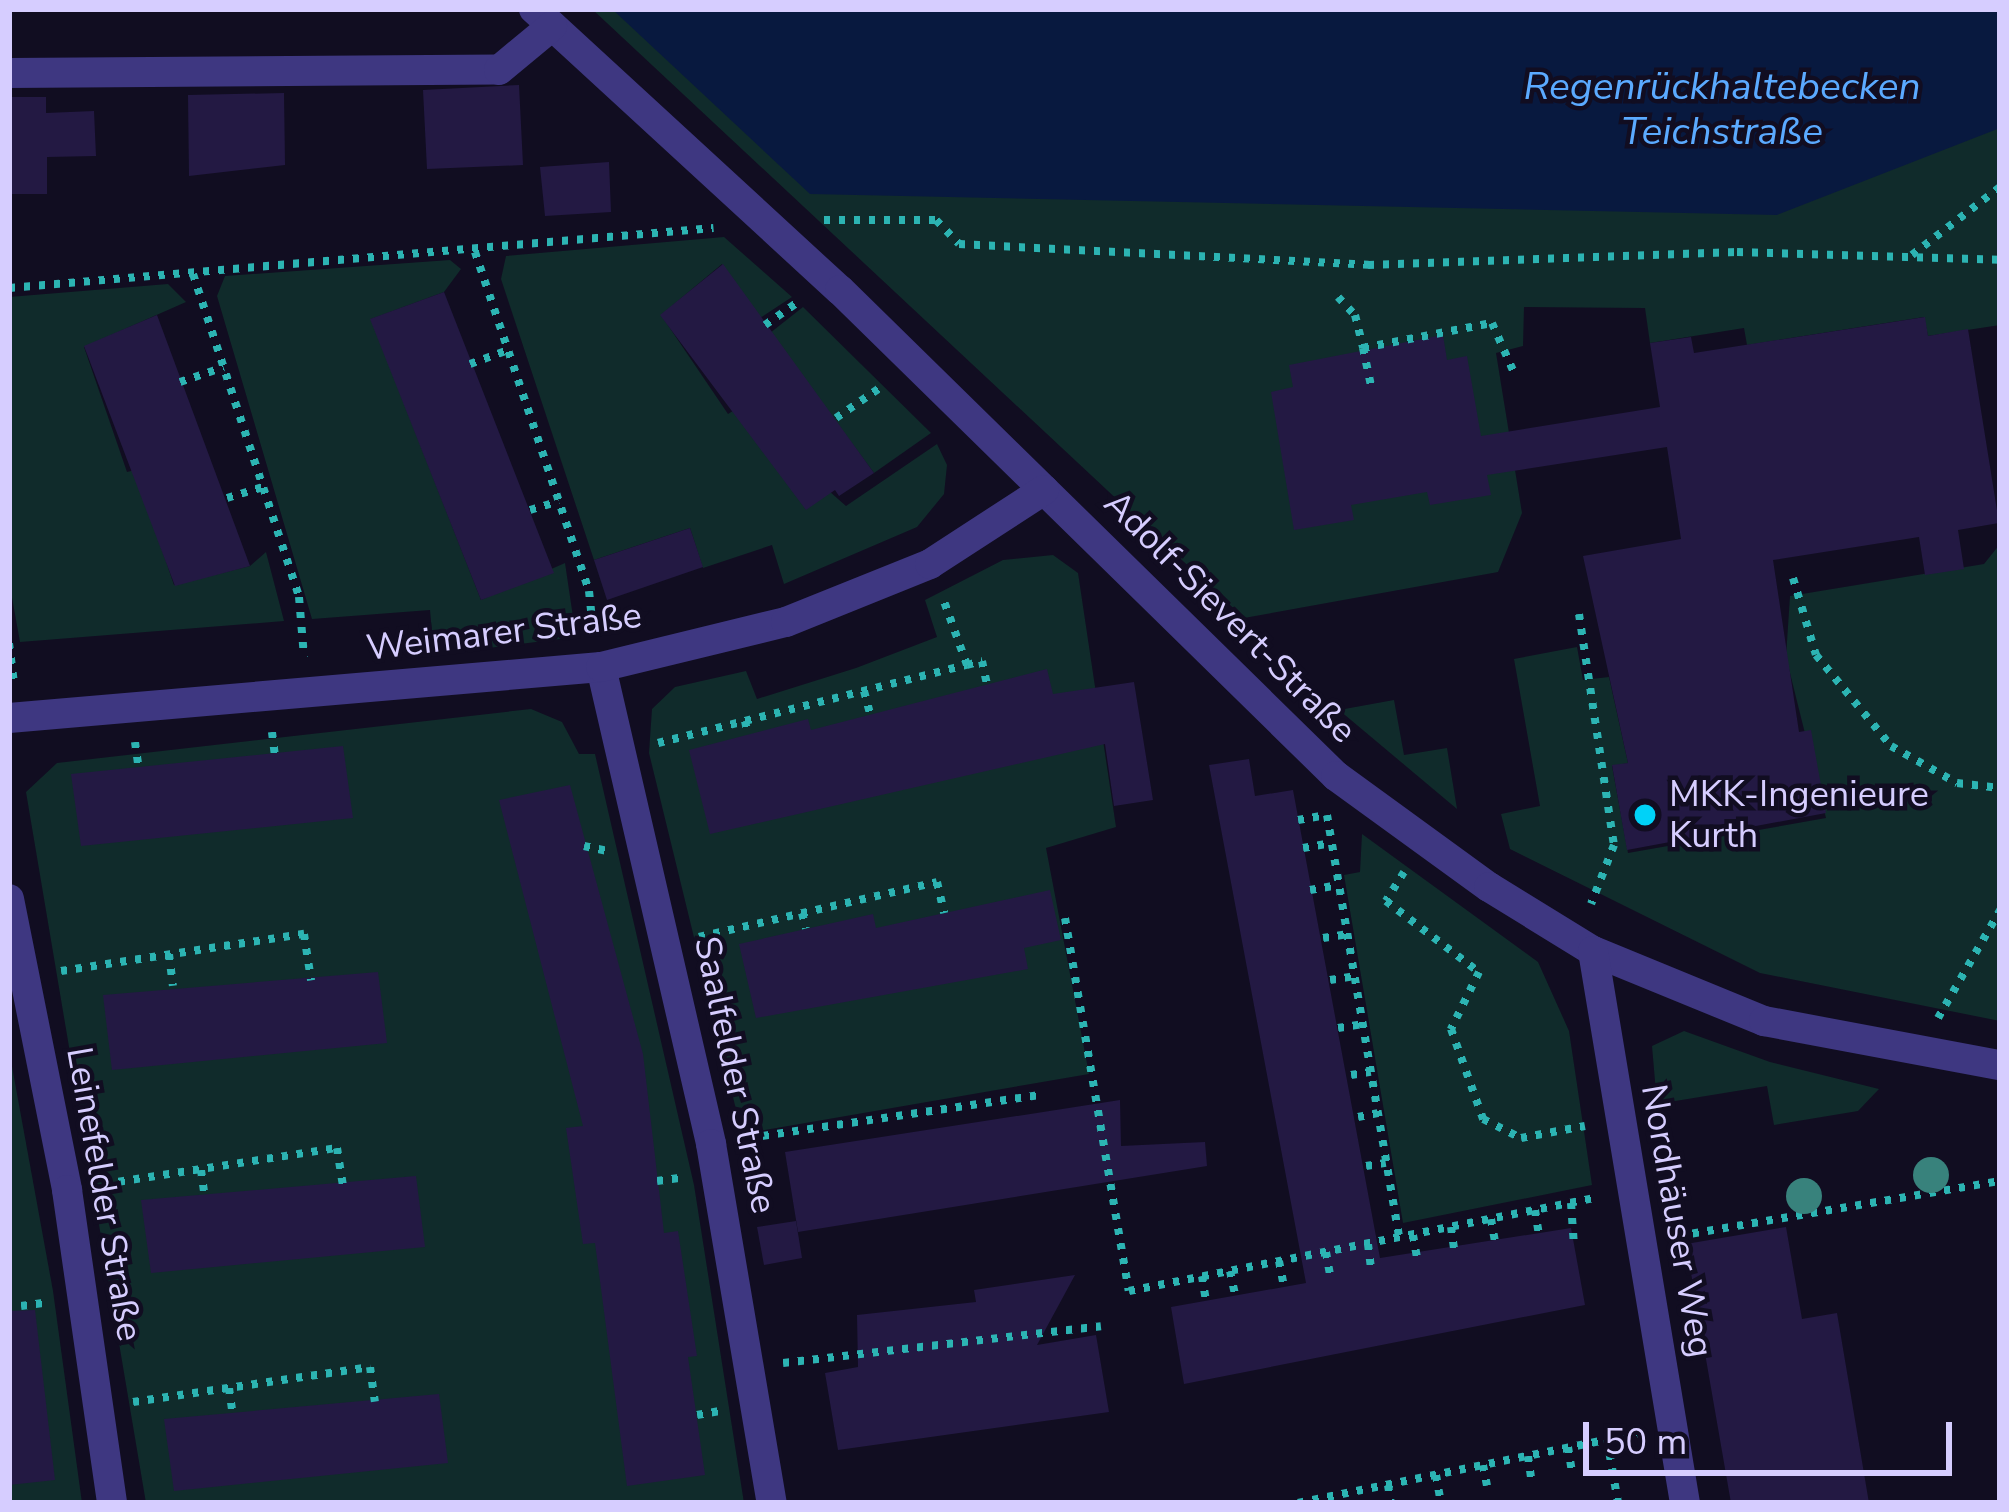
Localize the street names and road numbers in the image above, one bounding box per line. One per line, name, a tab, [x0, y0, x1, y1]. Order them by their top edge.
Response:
street label: Adolf-Sievert-Straße	[1095, 482, 1365, 752]
street label: Weimarer Straße	[364, 594, 644, 670]
street label: Saalfelder Straße	[685, 933, 785, 1217]
street label: Leinefelder Straße	[57, 1044, 151, 1344]
street label: Nordhäuser Weg	[1632, 1081, 1722, 1361]

